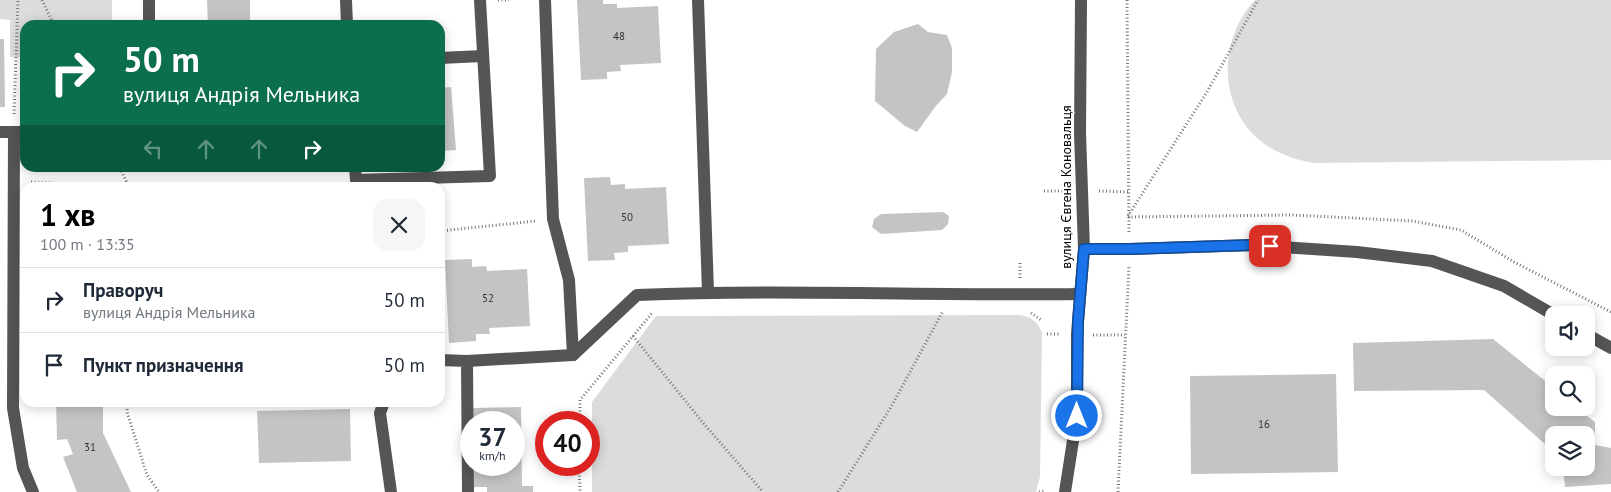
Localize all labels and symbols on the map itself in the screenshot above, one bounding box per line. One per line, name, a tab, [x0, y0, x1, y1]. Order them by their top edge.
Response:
house number: 48	[613, 29, 625, 43]
street label: вулиця Євгена Коновальця	[1057, 105, 1075, 269]
house number: 50	[621, 210, 633, 224]
pin	[1249, 225, 1291, 267]
house number: 52	[482, 291, 494, 305]
position arrow	[1050, 389, 1102, 441]
speed limit sign: 40	[535, 411, 600, 476]
house number: 16	[1258, 417, 1270, 431]
house number: 31	[84, 440, 96, 454]

